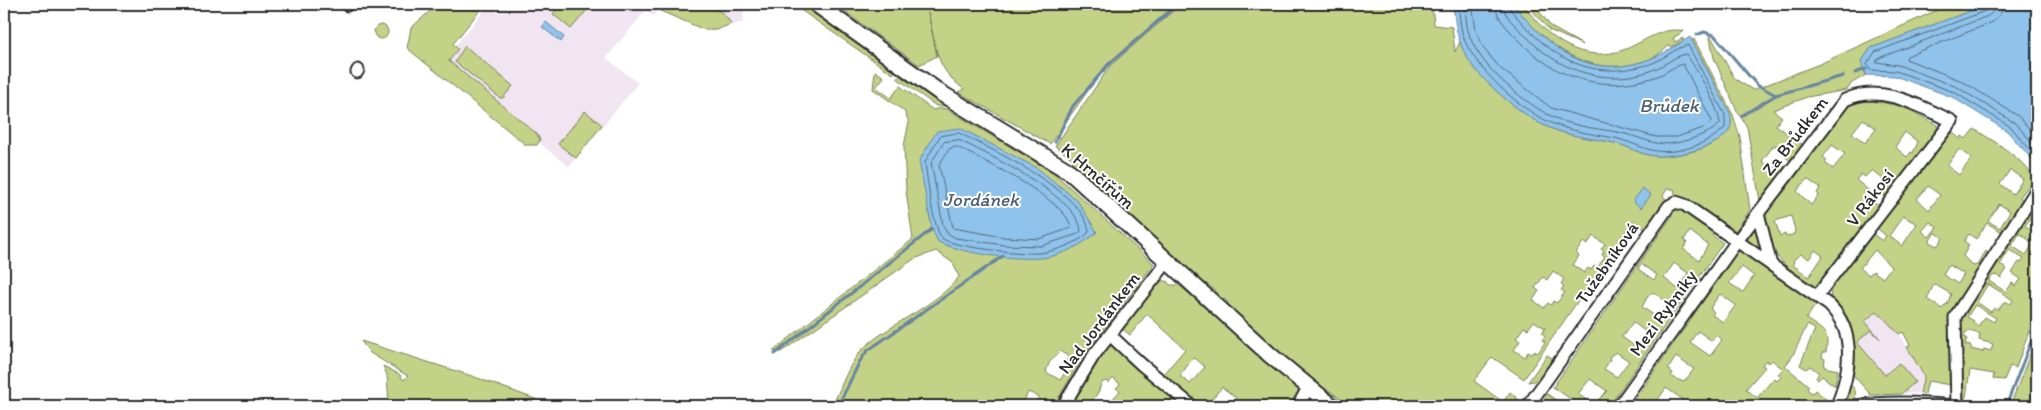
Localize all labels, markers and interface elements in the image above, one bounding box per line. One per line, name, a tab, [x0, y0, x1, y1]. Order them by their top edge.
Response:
street label: Za Brůdkem	[1757, 92, 1833, 180]
water label: Brůdek	[1639, 94, 1700, 117]
street label: K Hrnčířům	[1057, 138, 1139, 214]
street label: V Rákosí	[1841, 165, 1899, 231]
water label: Jordánek	[943, 188, 1020, 211]
street label: Tužebníková	[1571, 217, 1644, 308]
street label: Mezi Rybníky	[1624, 265, 1702, 360]
street label: Nad Jordánkem	[1053, 268, 1145, 378]

